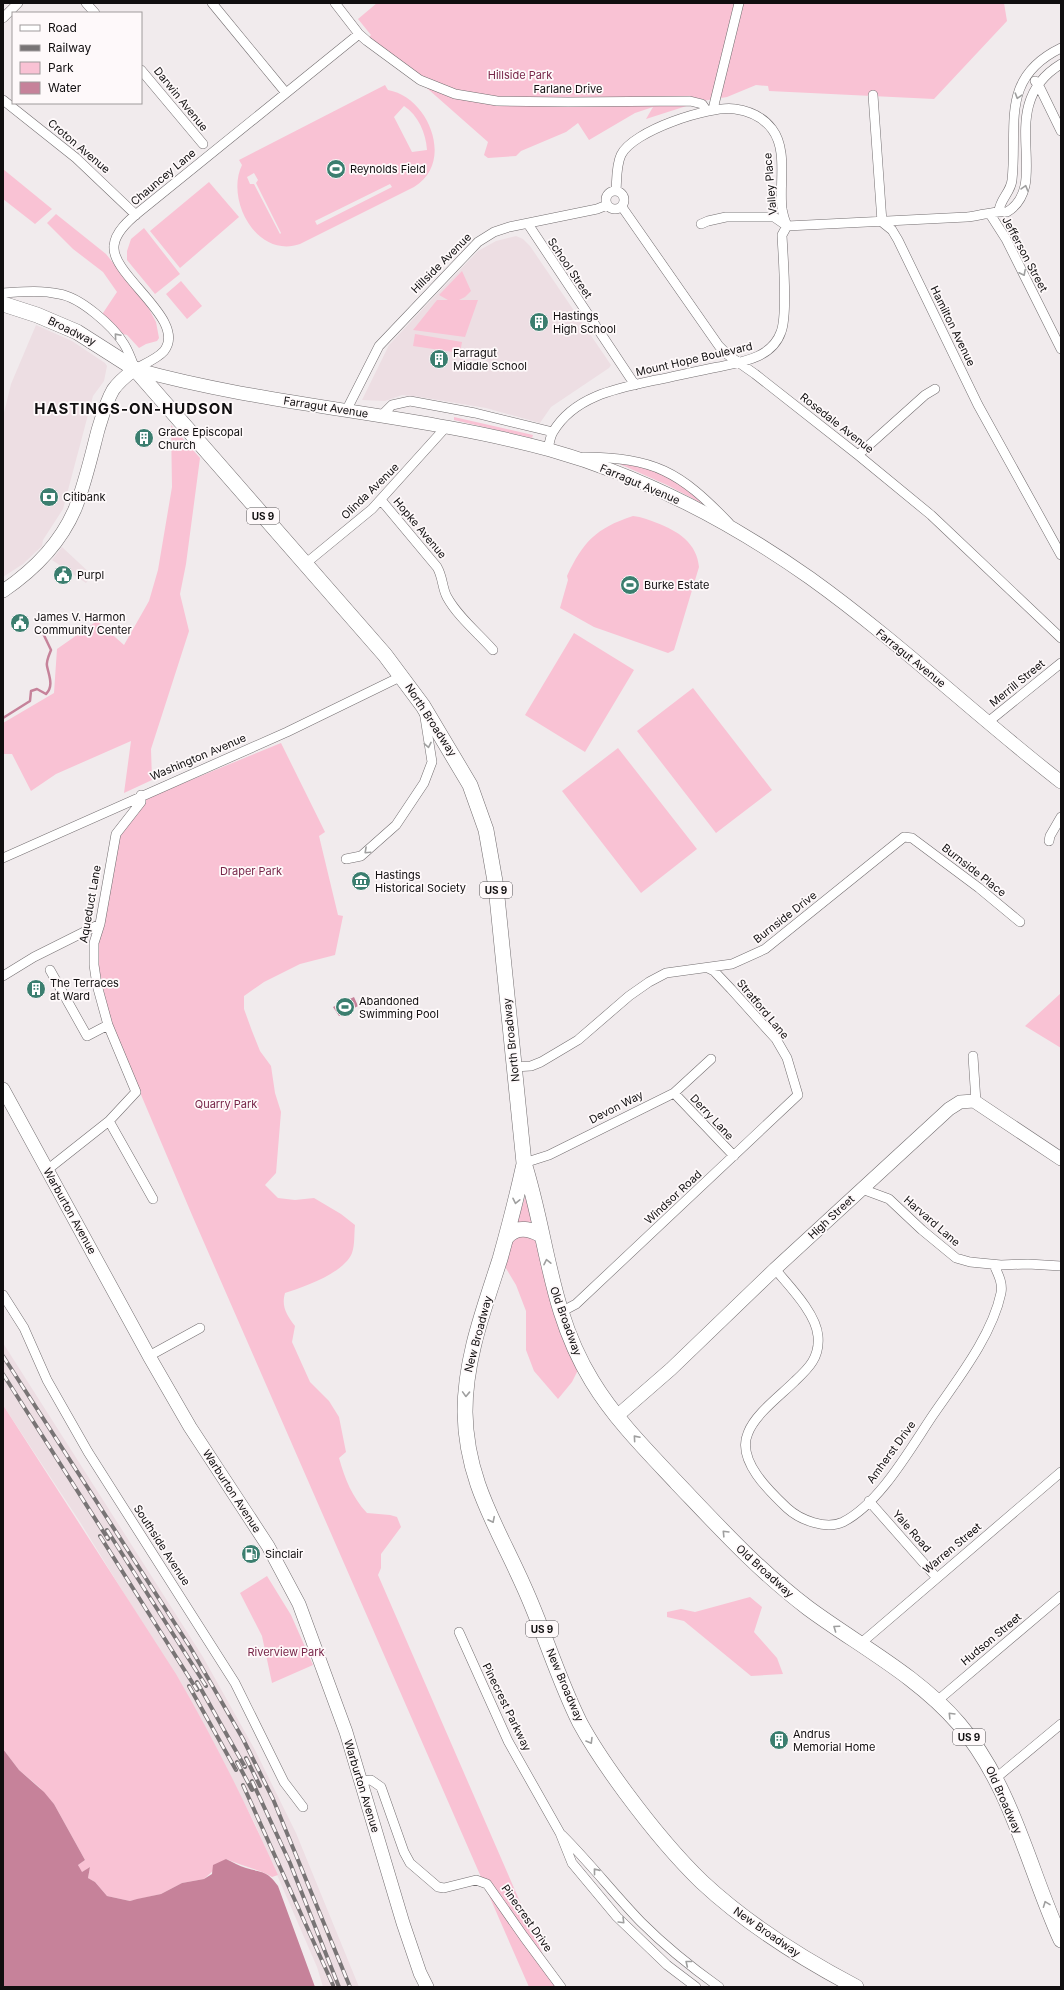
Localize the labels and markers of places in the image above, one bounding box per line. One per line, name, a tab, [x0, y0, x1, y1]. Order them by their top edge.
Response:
sports icon: Reynolds Field	[325, 158, 347, 180]
place label: Reynolds Field	[350, 162, 426, 176]
place label: Hastings High School	[553, 309, 616, 336]
building icon: Hastings High School	[528, 311, 550, 333]
place label: Farragut Middle School	[453, 346, 527, 373]
building icon: Farragut Middle School	[428, 348, 450, 370]
place label: Grace Episcopal Church	[158, 425, 243, 452]
building icon: Grace Episcopal Church	[133, 427, 155, 449]
bank icon: Citibank	[38, 486, 60, 508]
place label: Citibank	[63, 490, 106, 504]
public building icon: Purpl	[52, 564, 74, 586]
place label: Purpl	[77, 568, 104, 582]
sports icon: Burke Estate	[619, 574, 641, 596]
place label: Burke Estate	[644, 578, 709, 592]
place label: James V. Harmon Community Center	[34, 610, 132, 637]
public building icon: James V. Harmon Community Center	[9, 612, 31, 634]
place label: Hastings Historical Society	[375, 868, 466, 895]
museum icon: Hastings Historical Society	[350, 870, 372, 892]
place label: The Terraces at Ward	[50, 976, 119, 1003]
building icon: The Terraces at Ward	[25, 978, 47, 1000]
place label: Abandoned Swimming Pool	[359, 994, 439, 1021]
sports icon: Abandoned Swimming Pool	[334, 996, 356, 1018]
fuel station icon: Sinclair	[240, 1543, 262, 1565]
place label: Sinclair	[265, 1547, 303, 1561]
place label: Andrus Memorial Home	[793, 1727, 875, 1754]
building icon: Andrus Memorial Home	[768, 1729, 790, 1751]

